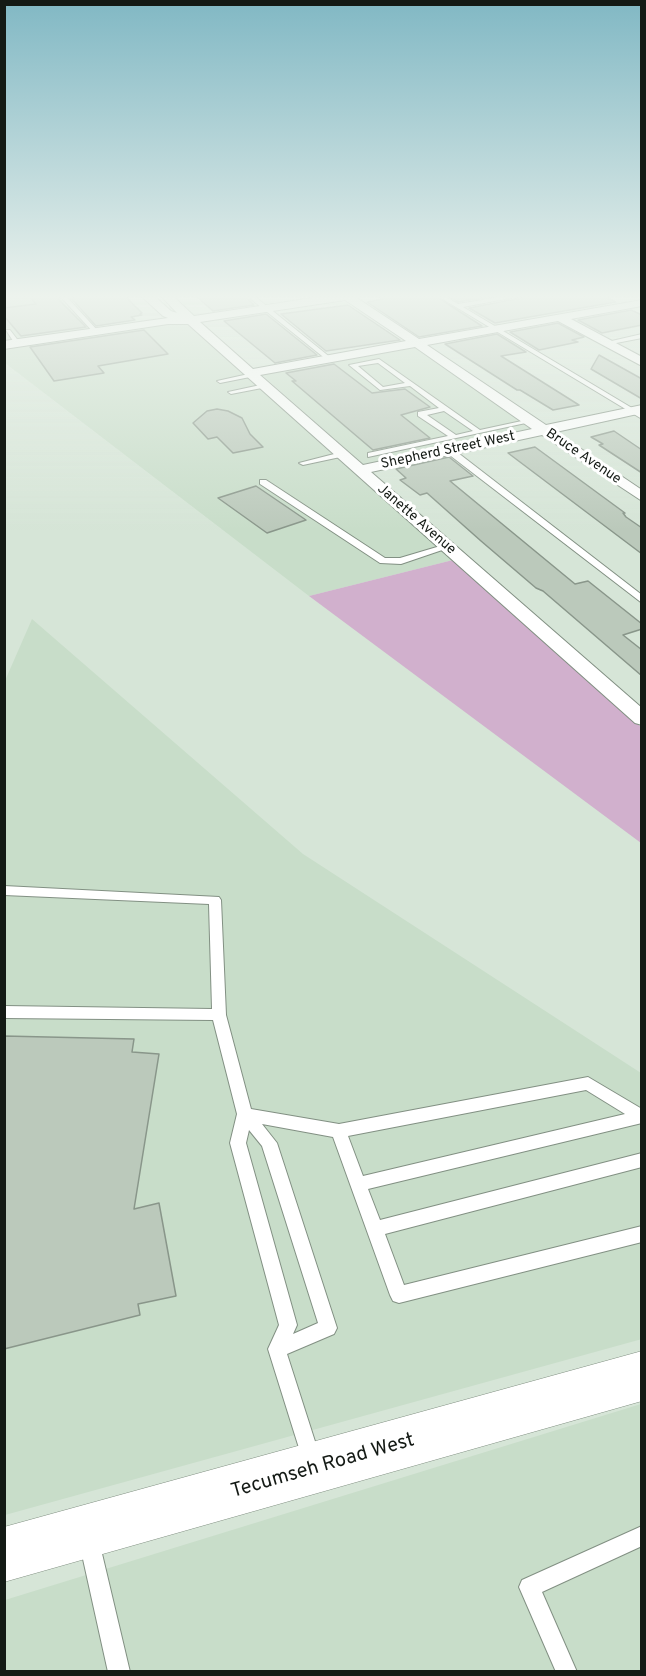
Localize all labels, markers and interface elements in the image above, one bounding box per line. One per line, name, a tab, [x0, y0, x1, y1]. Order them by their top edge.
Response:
street label: Bruce Avenue	[542, 426, 624, 488]
street label: Shepherd Street West	[379, 429, 517, 473]
street label: Janette Avenue	[373, 481, 459, 559]
street label: Tecumseh Road West	[229, 1429, 417, 1505]

